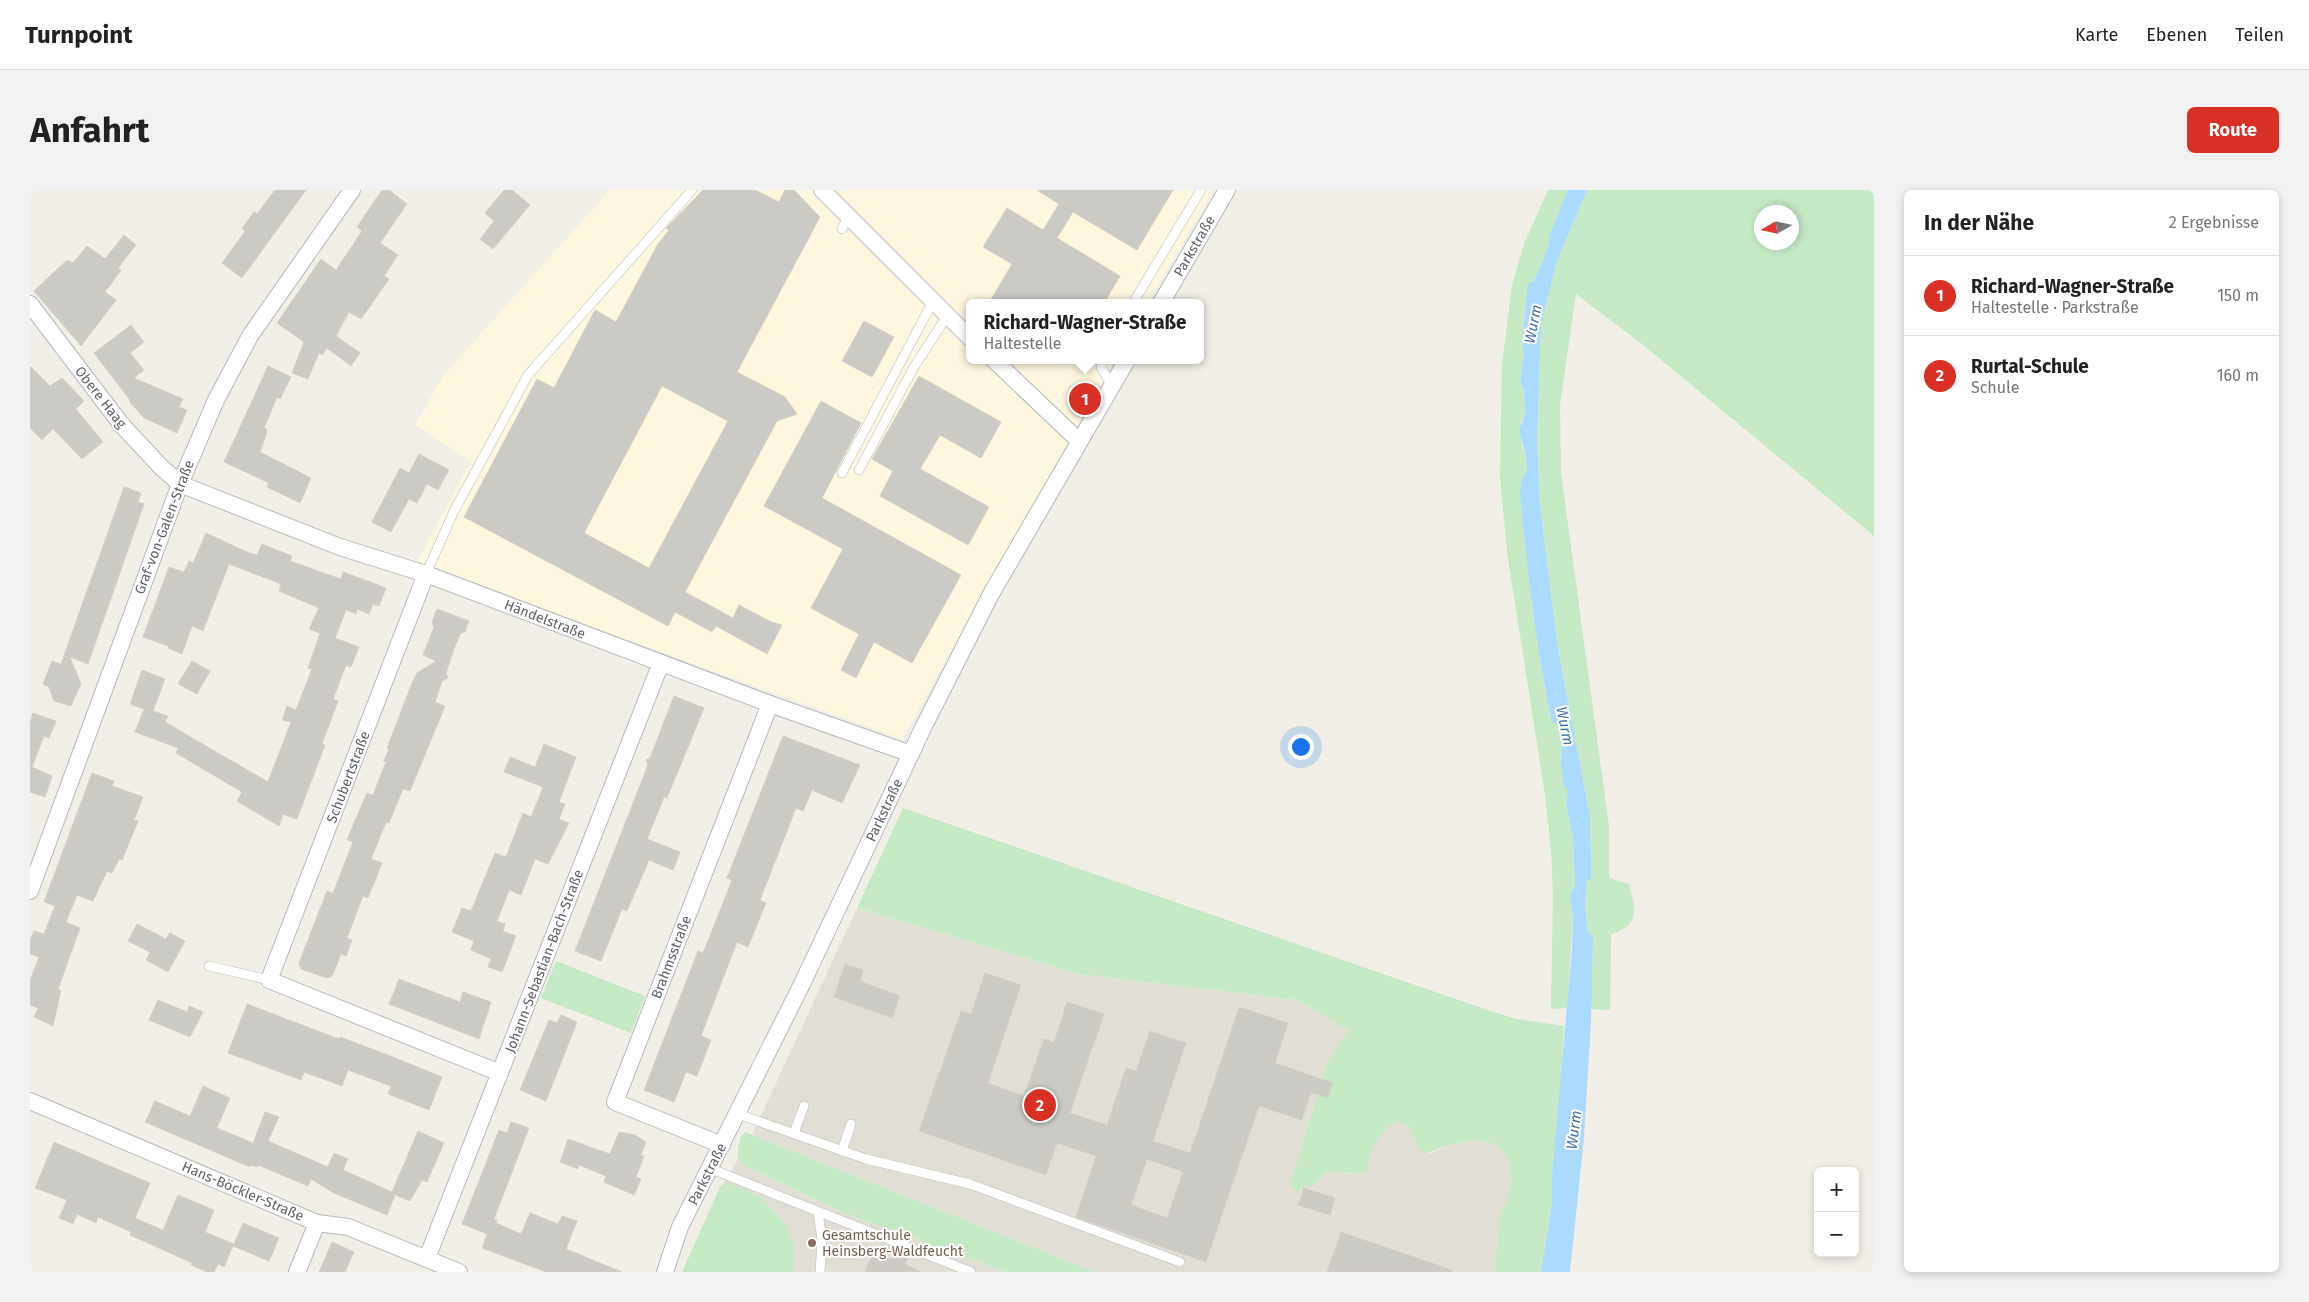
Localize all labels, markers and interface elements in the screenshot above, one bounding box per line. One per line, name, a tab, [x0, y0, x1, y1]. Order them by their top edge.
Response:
text: Turnpoint	[25, 21, 132, 49]
text: Karte	[2075, 24, 2118, 46]
text: Ebenen	[2146, 24, 2207, 46]
text: Teilen	[2235, 24, 2284, 46]
button: Route	[2187, 107, 2279, 153]
text: Anfahrt	[30, 109, 149, 151]
north arrow	[1754, 205, 1799, 250]
text: In der Nähe	[1924, 210, 2034, 236]
street label: Parkstraße	[1170, 213, 1219, 280]
text: 2 Ergebnisse	[2169, 213, 2259, 232]
text: Richard-Wagner-Straße	[1971, 275, 2174, 298]
text: 1	[1936, 286, 1944, 305]
text: 150 m	[2217, 286, 2259, 305]
text: Haltestelle · Parkstraße	[1971, 298, 2139, 317]
popup	[966, 299, 1204, 364]
water label: Wurm	[1520, 303, 1546, 345]
text: Richard-Wagner-Straße	[983, 311, 1187, 334]
text: Haltestelle	[983, 334, 1062, 353]
text: Rurtal-Schule	[1971, 355, 2089, 378]
street label: Obere Haag	[71, 363, 130, 432]
text: 2	[1936, 366, 1944, 385]
text: 160 m	[2217, 366, 2259, 385]
text: Schule	[1971, 378, 2019, 397]
pin: 1	[1069, 380, 1101, 418]
street label: Graf-von-Galen-Straße	[131, 458, 198, 597]
street label: Händelstraße	[502, 596, 588, 643]
water label: Wurm	[1552, 705, 1578, 747]
street label: Schubertstraße	[323, 729, 374, 826]
your location	[1288, 734, 1314, 760]
street label: Parkstraße	[862, 776, 906, 844]
street label: Johann-Sebastian-Bach-Straße	[502, 867, 587, 1055]
street label: Brahmsstraße	[648, 913, 695, 1001]
pin: 2	[1024, 1086, 1056, 1124]
water label: Wurm	[1563, 1109, 1585, 1151]
street label: Parkstraße	[685, 1140, 730, 1208]
street label: Hans-Böckler-Straße	[179, 1158, 306, 1225]
map controls	[1814, 1167, 1859, 1257]
button: +	[1814, 1167, 1859, 1212]
button: −	[1814, 1212, 1859, 1257]
place label: Gesamtschule Heinsberg-Waldfeucht	[822, 1227, 964, 1260]
marker: Gesamtschule Heinsberg-Waldfeucht	[806, 1237, 818, 1249]

